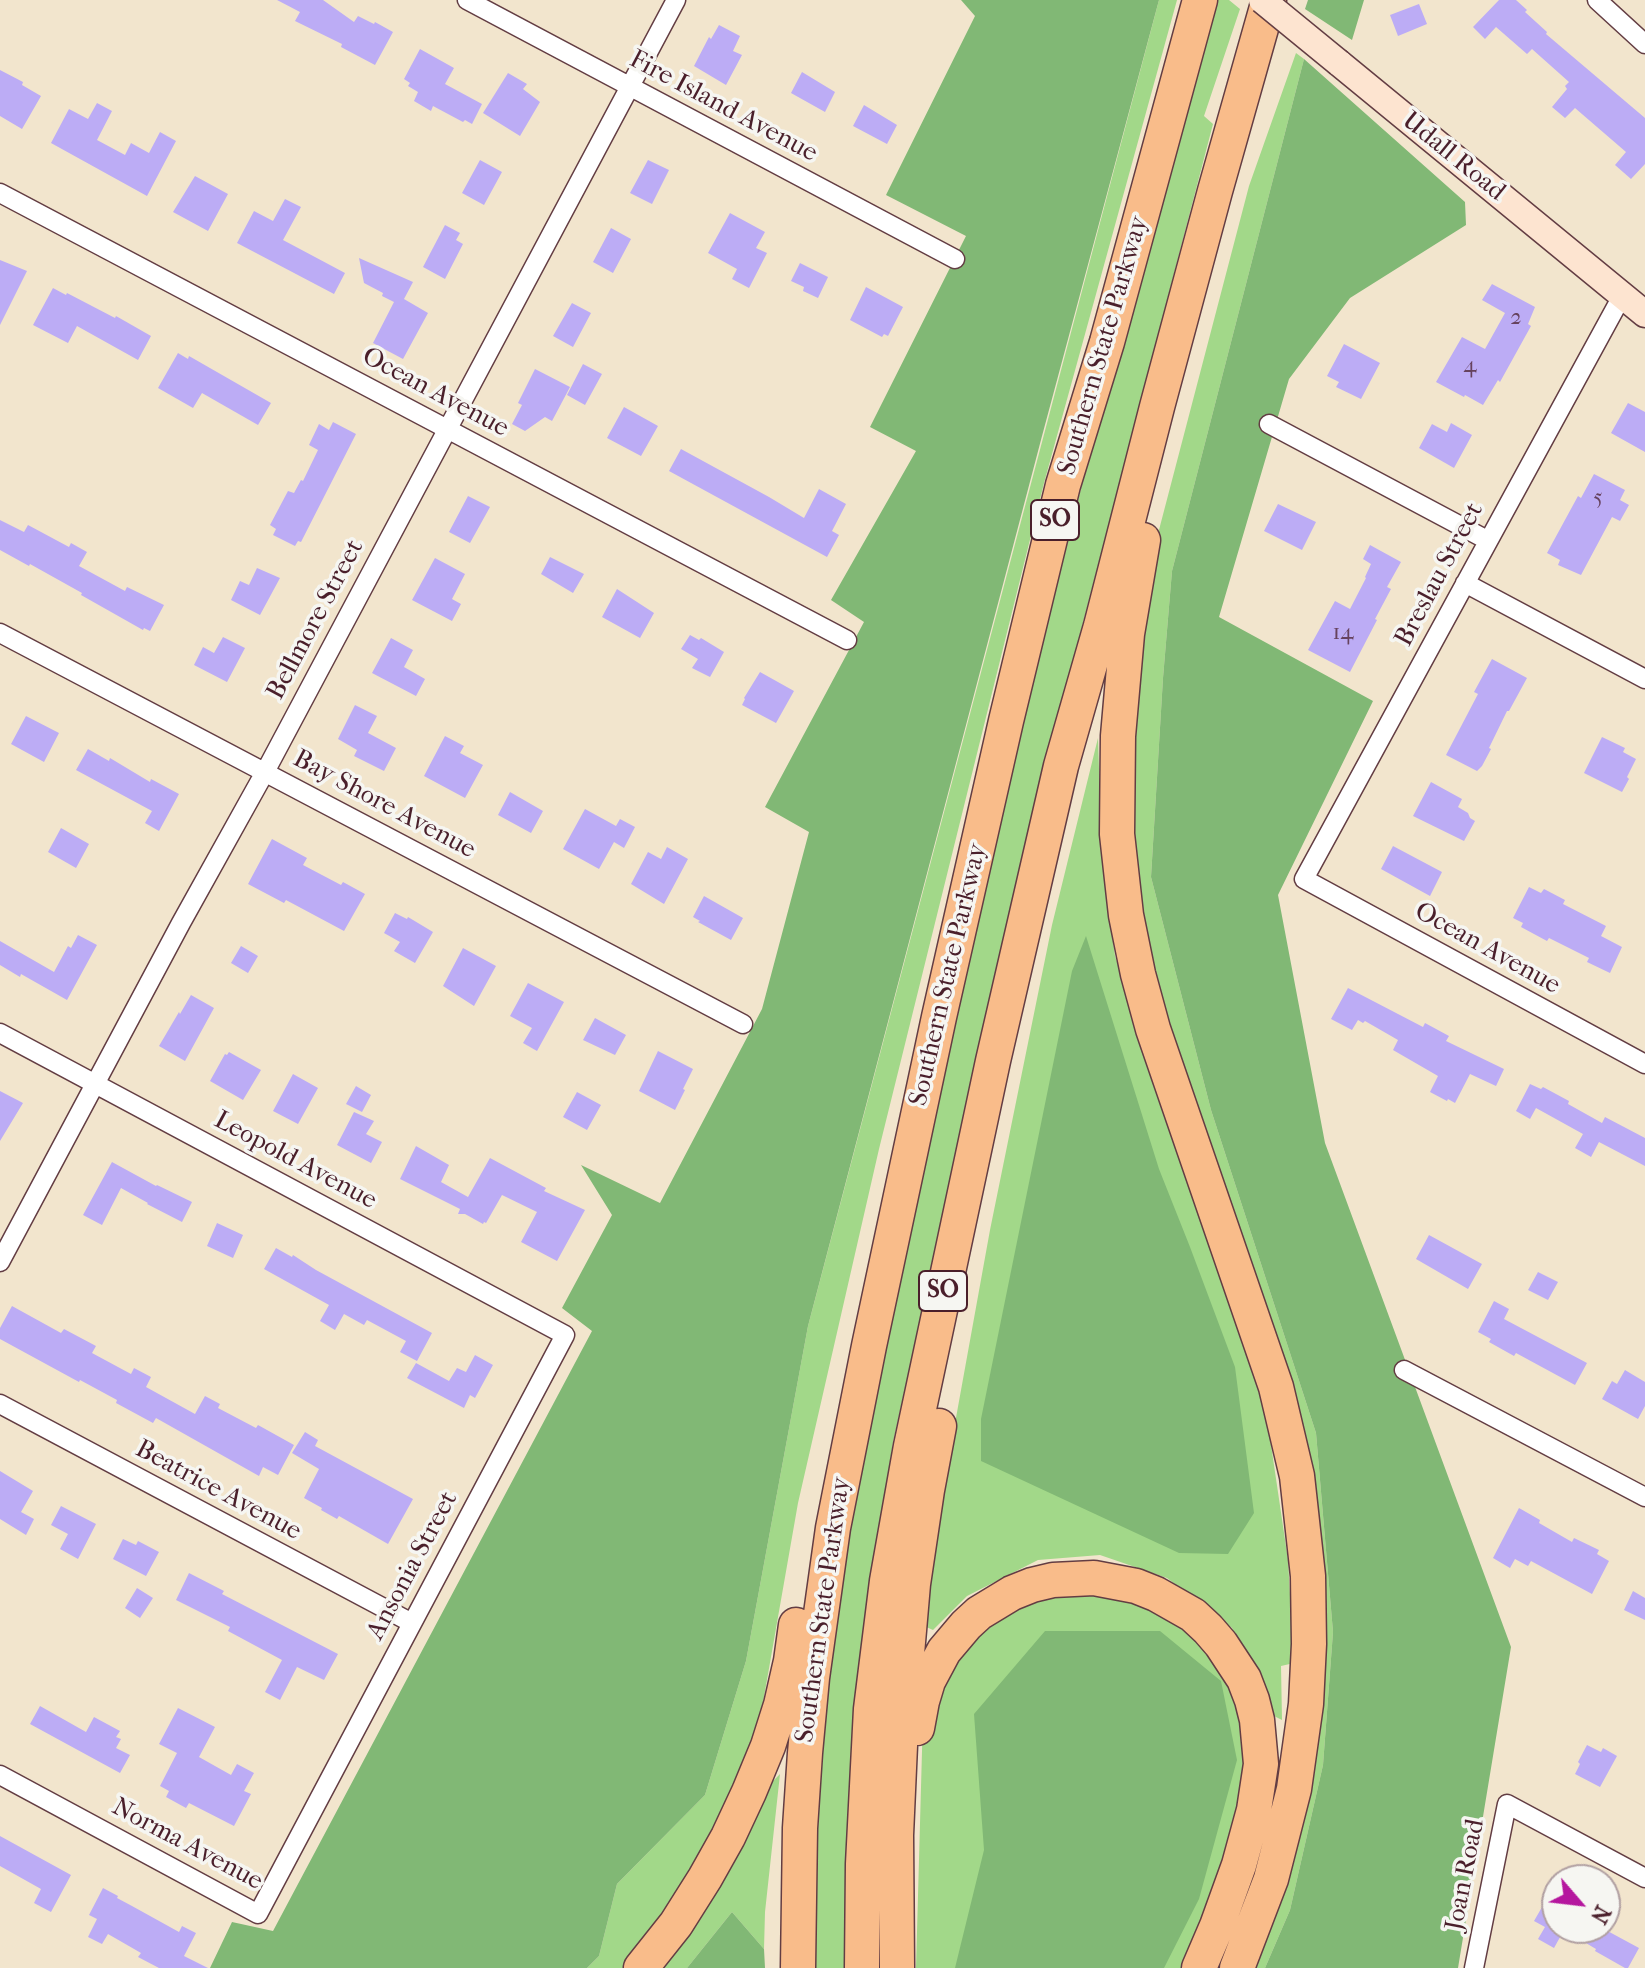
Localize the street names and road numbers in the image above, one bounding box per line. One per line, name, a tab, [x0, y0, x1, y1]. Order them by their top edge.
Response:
street label: Fire Island Avenue	[624, 44, 822, 170]
street label: Udall Road	[1395, 106, 1511, 208]
street label: Southern State Parkway	[1052, 213, 1156, 479]
street label: Ocean Avenue	[356, 341, 514, 445]
street label: Breslau Street	[1389, 498, 1491, 652]
road number: SO	[1031, 500, 1079, 540]
street label: Bellmore Street	[261, 535, 371, 705]
street label: Bay Shore Avenue	[287, 744, 481, 866]
street label: Southern State Parkway	[904, 841, 994, 1109]
street label: Ocean Avenue	[1409, 896, 1565, 1002]
street label: Leopold Avenue	[208, 1105, 382, 1217]
road number: SO	[919, 1271, 967, 1311]
street label: Beatrice Avenue	[130, 1434, 306, 1548]
street label: Southern State Parkway	[790, 1475, 858, 1745]
street label: Ansonia Street	[361, 1486, 465, 1646]
street label: Norma Avenue	[106, 1792, 268, 1898]
street label: Joan Road	[1440, 1817, 1492, 1933]

